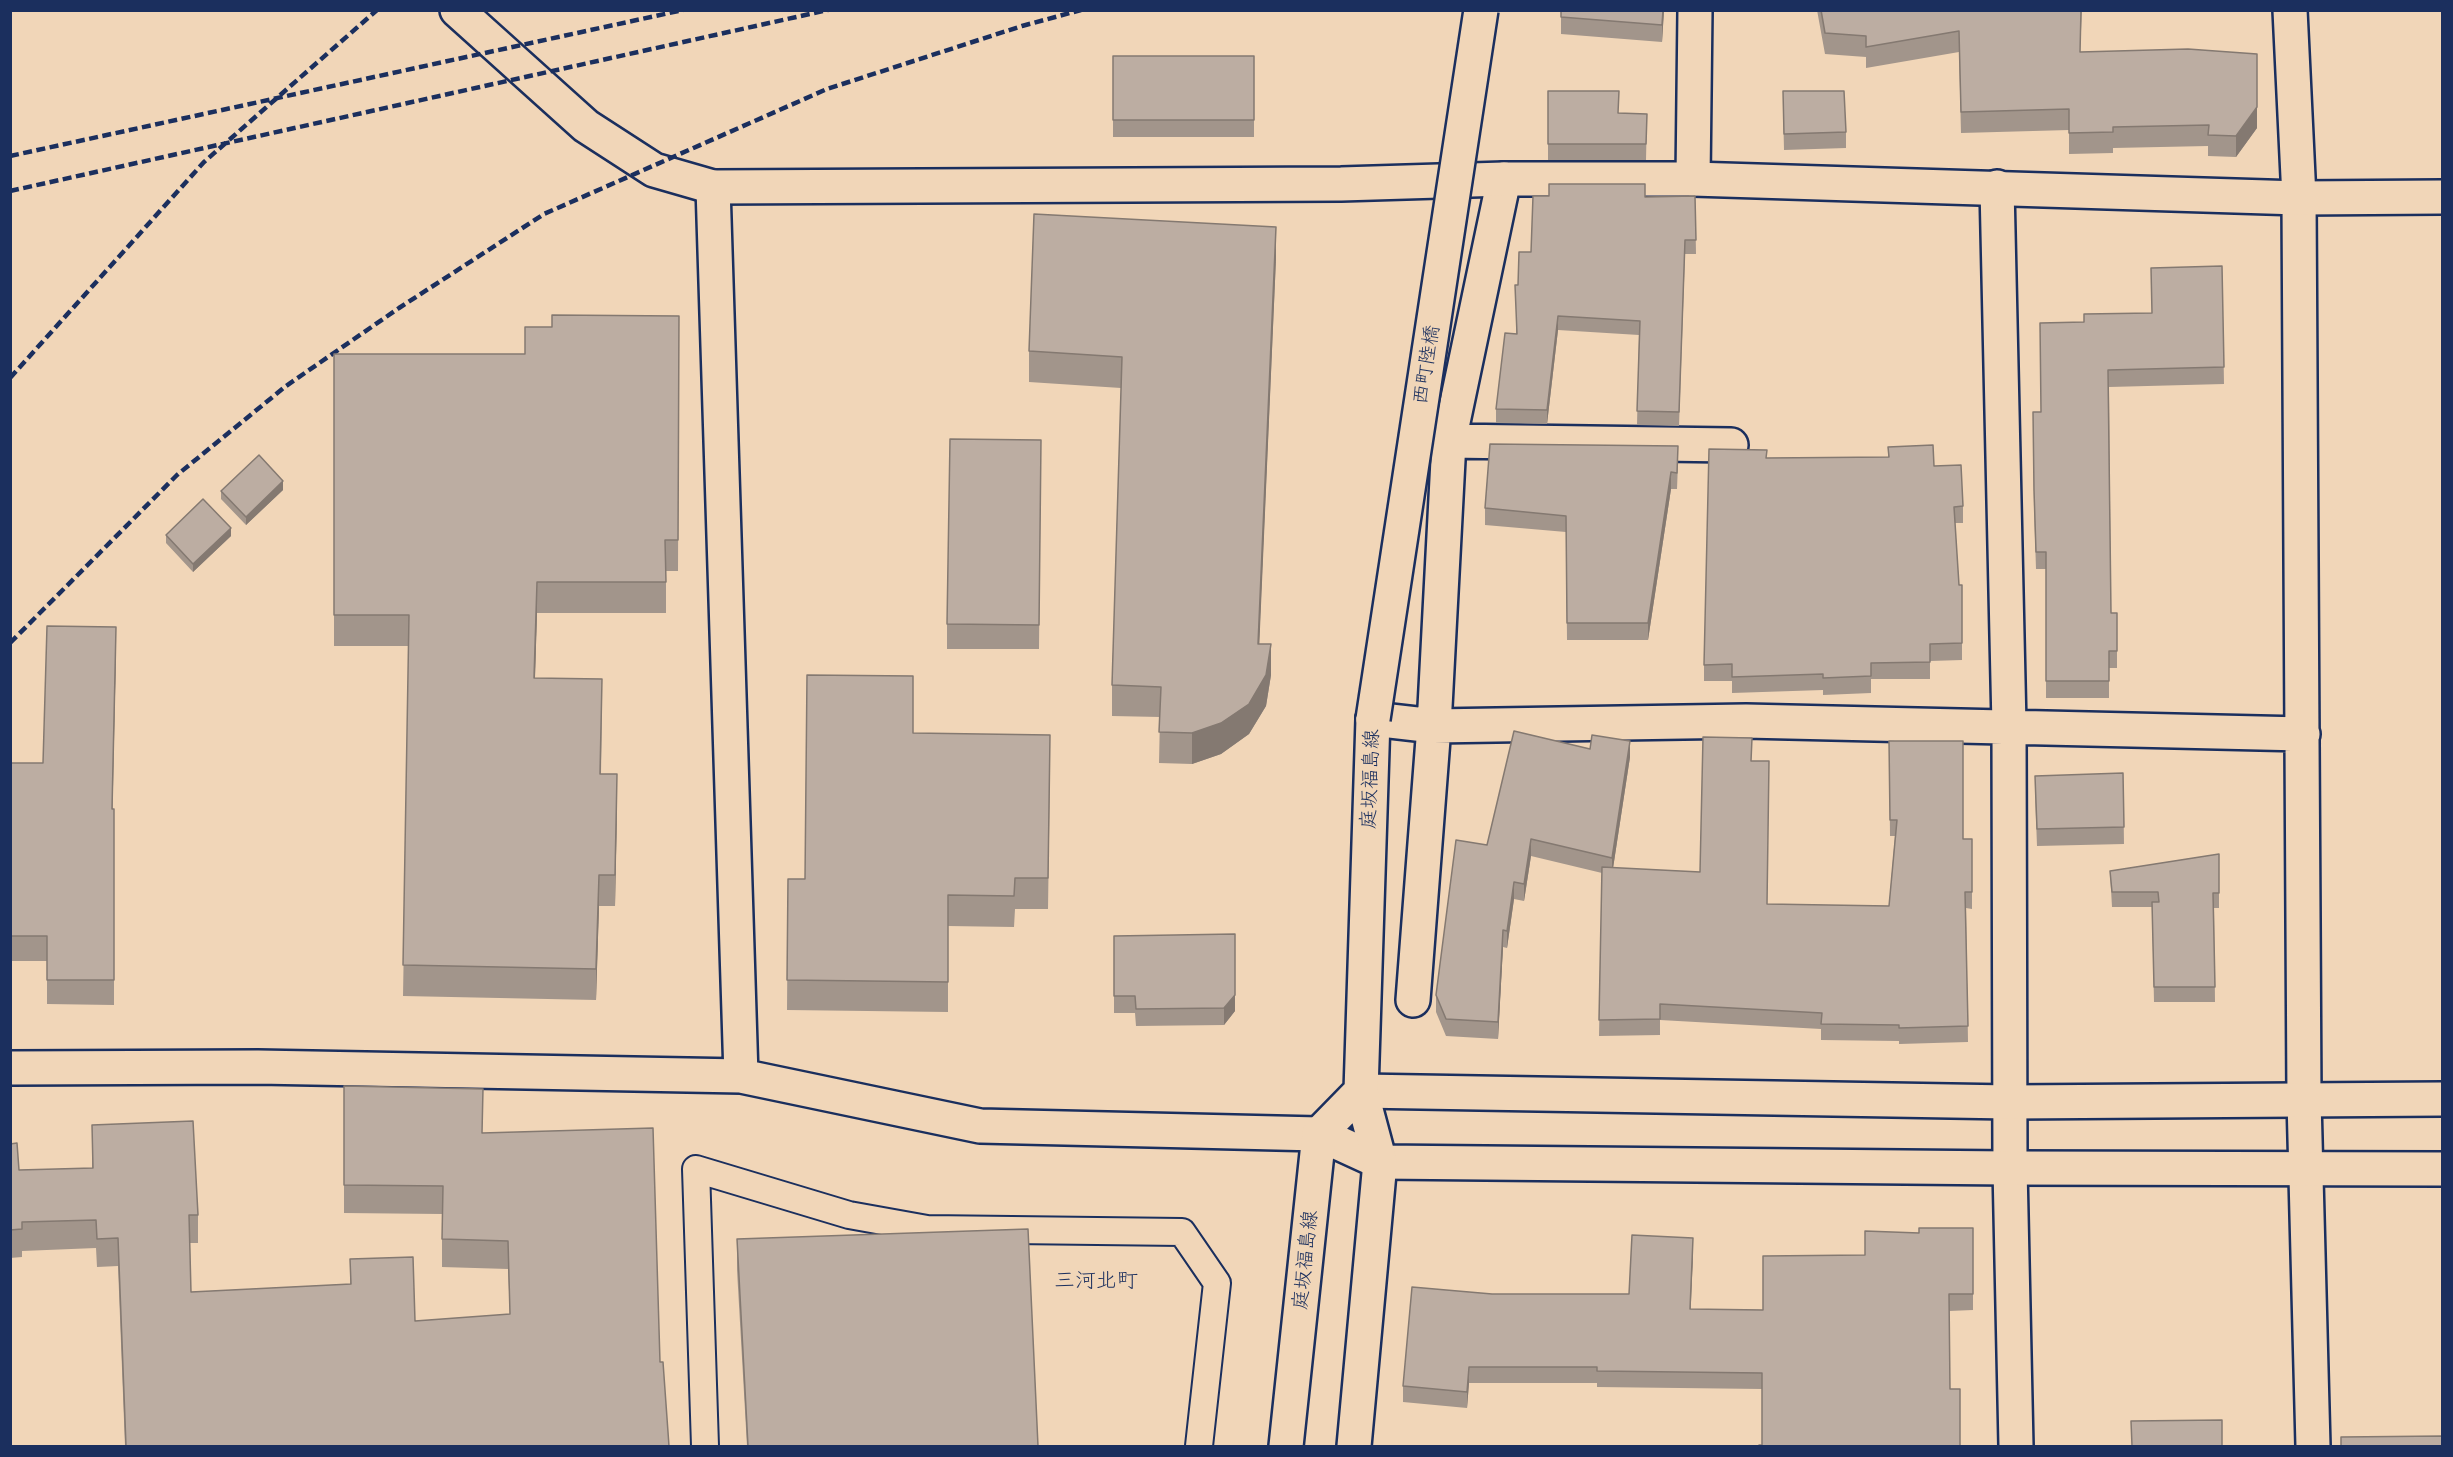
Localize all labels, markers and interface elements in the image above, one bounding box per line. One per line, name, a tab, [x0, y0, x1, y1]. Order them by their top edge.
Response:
street label: 西町陸橋	[1409, 324, 1445, 406]
street label: 庭坂福島線	[1357, 729, 1385, 829]
street label: 庭坂福島線	[1289, 1209, 1323, 1311]
district label: 三河北町	[1054, 1268, 1138, 1294]

